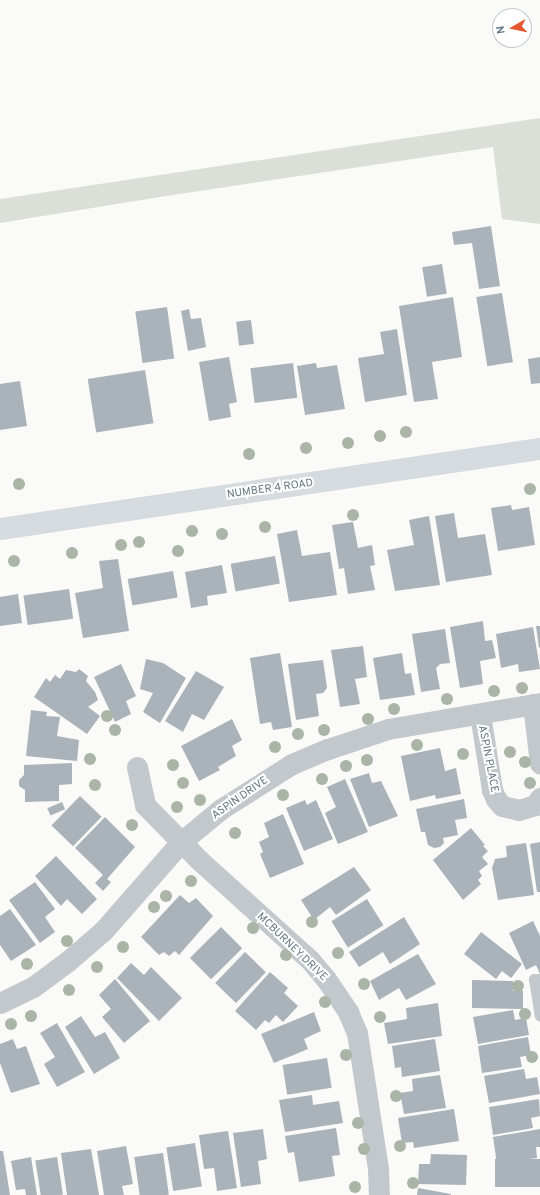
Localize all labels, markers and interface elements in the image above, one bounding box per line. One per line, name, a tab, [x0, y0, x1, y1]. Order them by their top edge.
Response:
north arrow	[492, 8, 532, 48]
text: N	[494, 25, 509, 35]
street label: NUMBER 4 ROAD	[226, 476, 314, 502]
street label: ASPIN PLACE	[475, 724, 501, 794]
street label: ASPIN DRIVE	[209, 774, 271, 822]
street label: MCBURNEY DRIVE	[254, 910, 330, 984]

